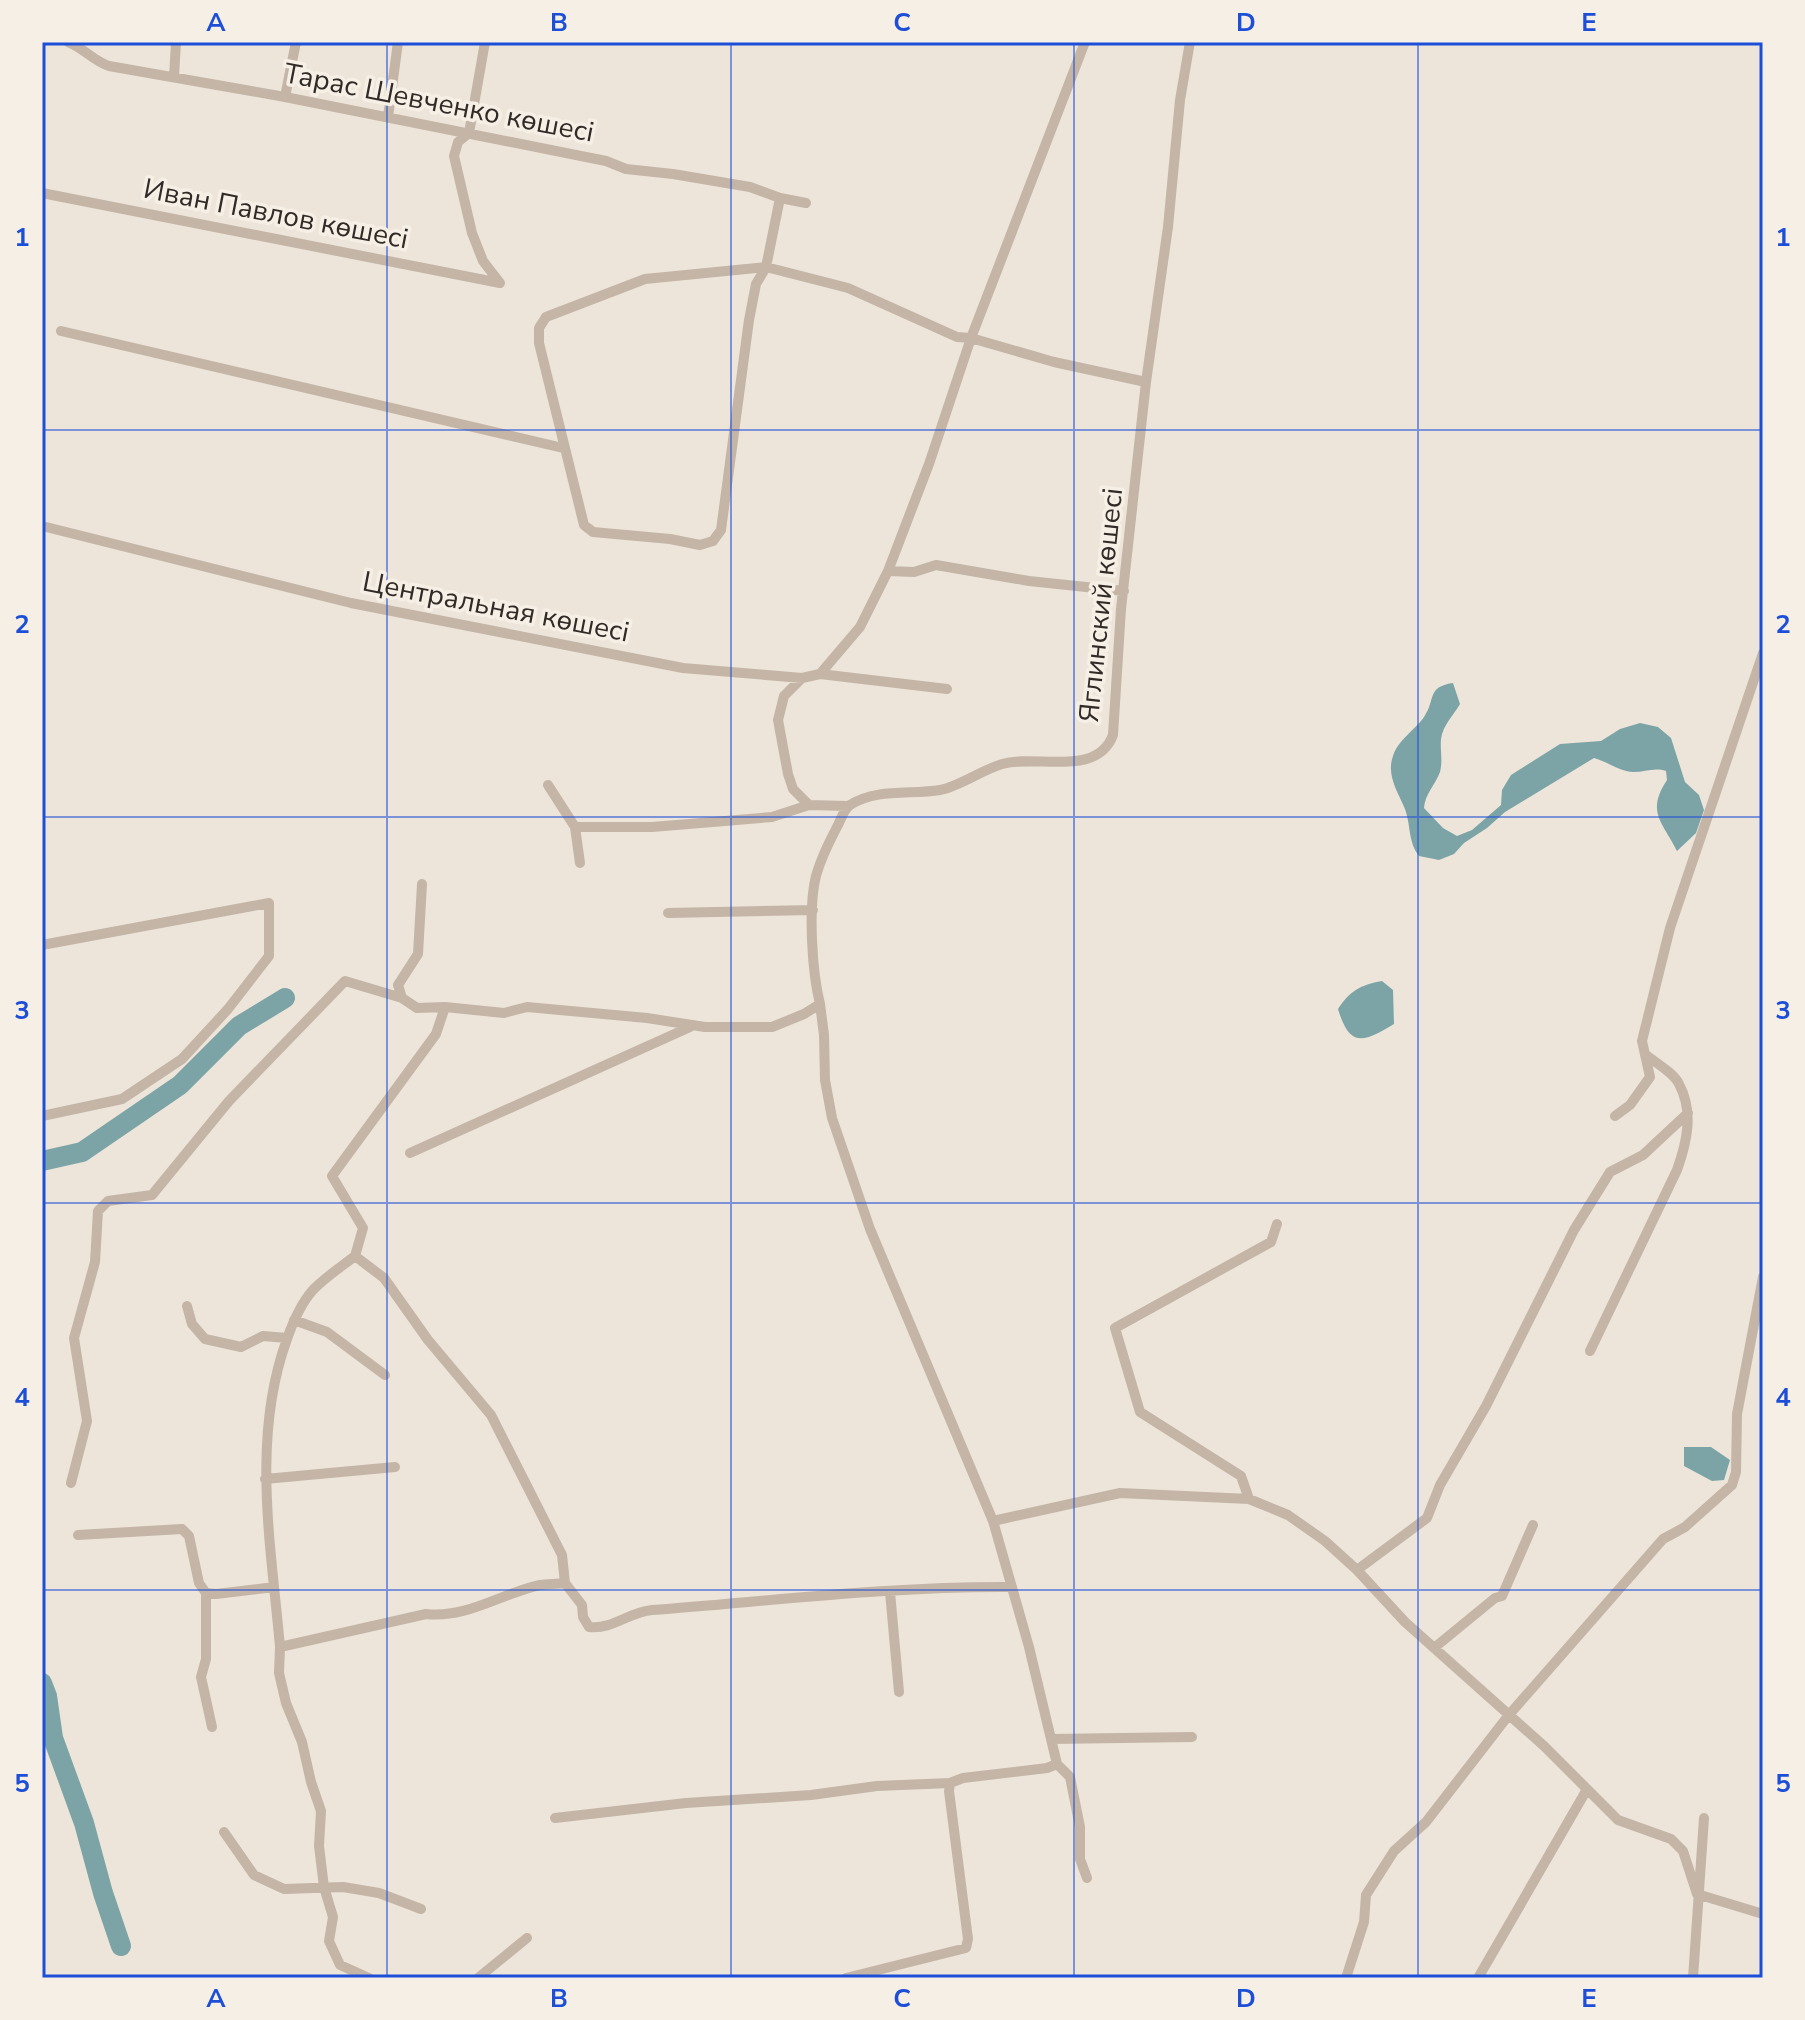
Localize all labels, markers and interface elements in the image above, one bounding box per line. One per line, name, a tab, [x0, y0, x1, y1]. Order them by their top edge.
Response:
text: A	[206, 5, 226, 40]
text: B	[550, 5, 568, 40]
text: C	[893, 5, 911, 40]
text: D	[1236, 5, 1256, 40]
text: E	[1581, 5, 1597, 40]
street label: Тарас Шевченко көшесі	[281, 54, 597, 152]
street label: Иван Павлов көшесі	[140, 170, 412, 258]
text: 1	[14, 220, 30, 255]
text: 1	[1775, 220, 1791, 255]
street label: Яглинский көшесі	[1070, 486, 1132, 724]
street label: Центральная көшесі	[359, 562, 633, 652]
text: 2	[14, 607, 30, 642]
text: 2	[1775, 607, 1791, 642]
text: 3	[14, 993, 30, 1028]
text: 3	[1775, 993, 1791, 1028]
text: 4	[14, 1380, 30, 1415]
text: 4	[1775, 1380, 1791, 1415]
text: 5	[14, 1766, 30, 1801]
text: 5	[1775, 1766, 1791, 1801]
text: A	[206, 1981, 226, 2016]
text: B	[550, 1981, 568, 2016]
text: C	[893, 1981, 911, 2016]
text: D	[1236, 1981, 1256, 2016]
text: E	[1581, 1981, 1597, 2016]

